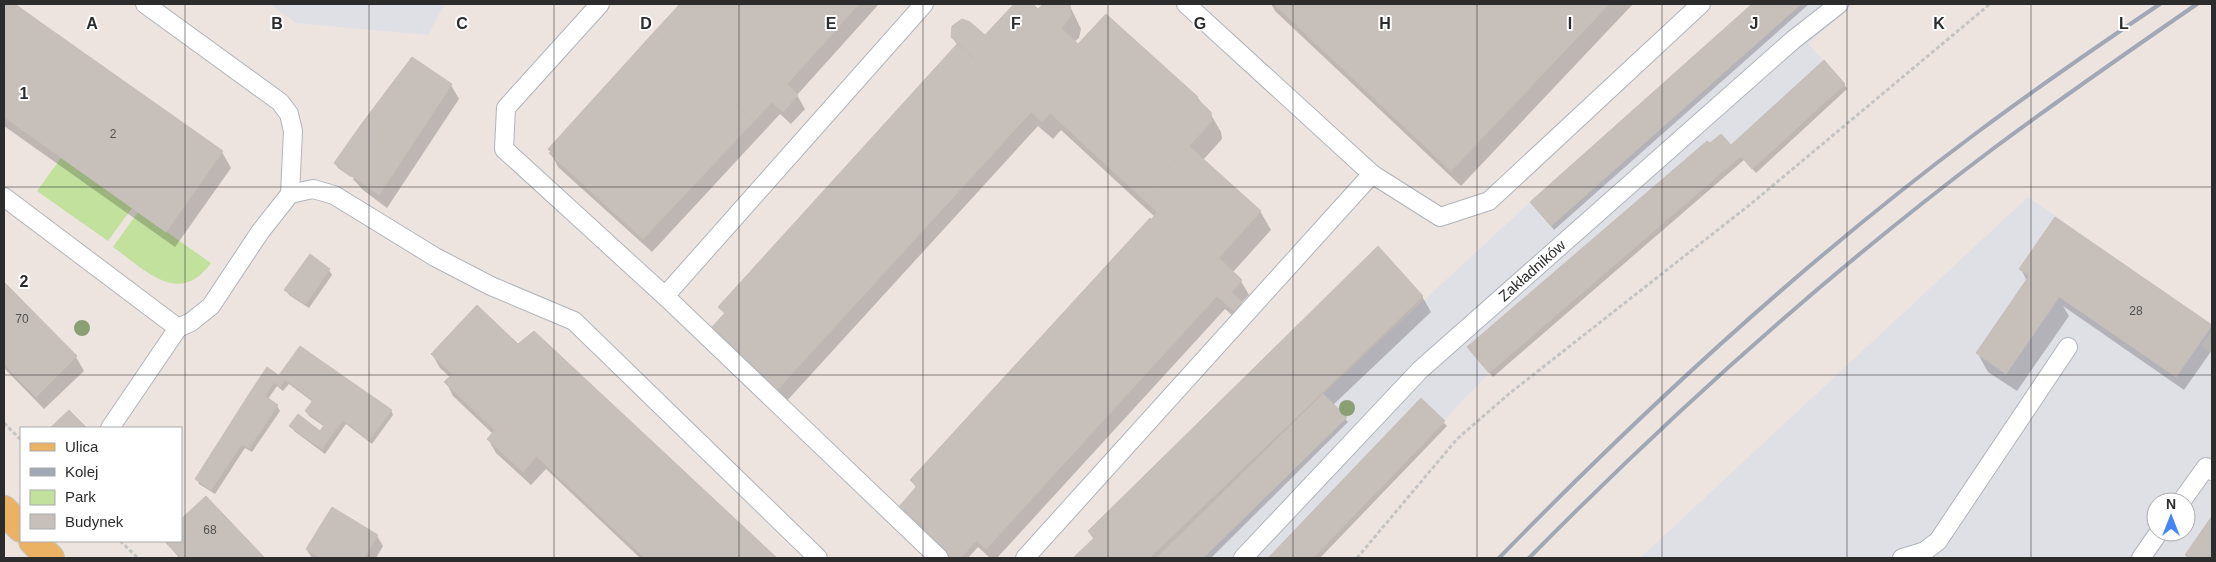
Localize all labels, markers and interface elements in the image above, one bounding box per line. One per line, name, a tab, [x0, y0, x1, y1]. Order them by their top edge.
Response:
text: A	[86, 15, 98, 32]
text: B	[271, 15, 283, 32]
text: C	[456, 15, 468, 32]
text: D	[640, 15, 652, 32]
text: E	[826, 15, 837, 32]
text: F	[1011, 15, 1021, 32]
text: G	[1194, 15, 1206, 32]
text: H	[1379, 15, 1391, 32]
text: I	[1568, 15, 1572, 32]
text: J	[1750, 15, 1758, 32]
text: K	[1933, 15, 1945, 32]
text: L	[2119, 15, 2129, 32]
text: 1	[20, 85, 29, 102]
house number: 2	[110, 127, 117, 141]
street label: Zakładników	[1495, 236, 1569, 304]
text: 2	[20, 273, 29, 290]
house number: 28	[2129, 304, 2143, 318]
house number: 70	[15, 312, 29, 326]
legend	[20, 427, 182, 542]
text: Ulica	[65, 438, 99, 455]
text: Kolej	[65, 463, 98, 480]
text: Park	[65, 488, 96, 505]
north arrow	[2146, 492, 2196, 542]
text: N	[2166, 496, 2176, 512]
text: Budynek	[65, 513, 124, 530]
house number: 68	[203, 523, 217, 537]

